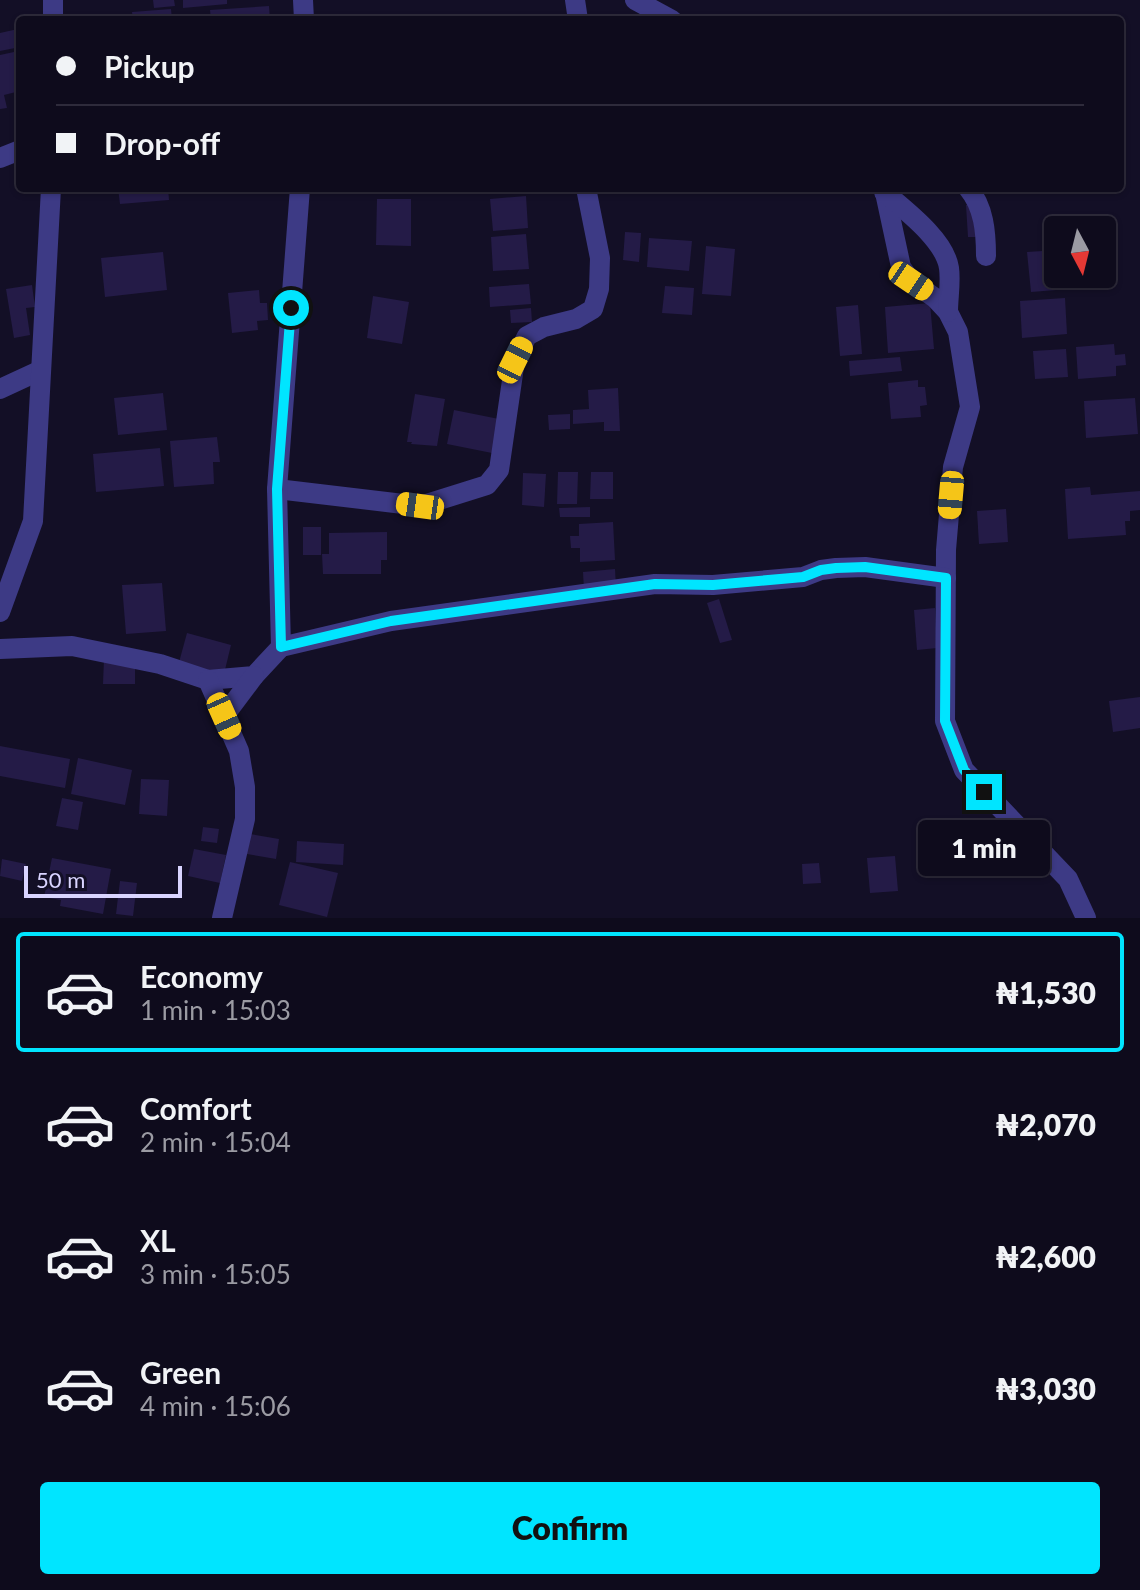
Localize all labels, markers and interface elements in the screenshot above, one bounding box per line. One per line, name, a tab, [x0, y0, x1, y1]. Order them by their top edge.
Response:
text: Pickup	[104, 48, 195, 84]
text: Drop-off	[104, 125, 220, 161]
north arrow	[1044, 216, 1116, 288]
map controls	[1044, 216, 1116, 288]
car	[884, 258, 938, 304]
route start	[273, 290, 309, 326]
car	[494, 333, 536, 387]
car	[937, 470, 965, 520]
car	[395, 491, 445, 521]
car	[203, 689, 245, 743]
route end	[966, 774, 1002, 810]
callout: 1 min	[918, 820, 1050, 876]
text: 1 min	[952, 832, 1016, 864]
scale bar	[24, 862, 182, 898]
text: 50 m	[36, 866, 85, 893]
icon: car	[44, 956, 116, 1028]
text: Economy	[140, 958, 263, 994]
text: ₦1,530	[995, 974, 1096, 1010]
text: 1 min · 15:03	[140, 994, 291, 1026]
icon: car	[44, 1088, 116, 1160]
text: Comfort	[140, 1090, 252, 1126]
text: ₦2,070	[995, 1106, 1096, 1142]
text: 2 min · 15:04	[140, 1126, 291, 1158]
icon: car	[44, 1220, 116, 1292]
text: XL	[140, 1222, 176, 1258]
text: ₦2,600	[995, 1238, 1096, 1274]
text: 3 min · 15:05	[140, 1258, 291, 1290]
icon: car	[44, 1352, 116, 1424]
text: Green	[140, 1354, 221, 1390]
text: ₦3,030	[995, 1370, 1096, 1406]
text: 4 min · 15:06	[140, 1390, 291, 1422]
button: Confirm	[40, 1482, 1100, 1574]

